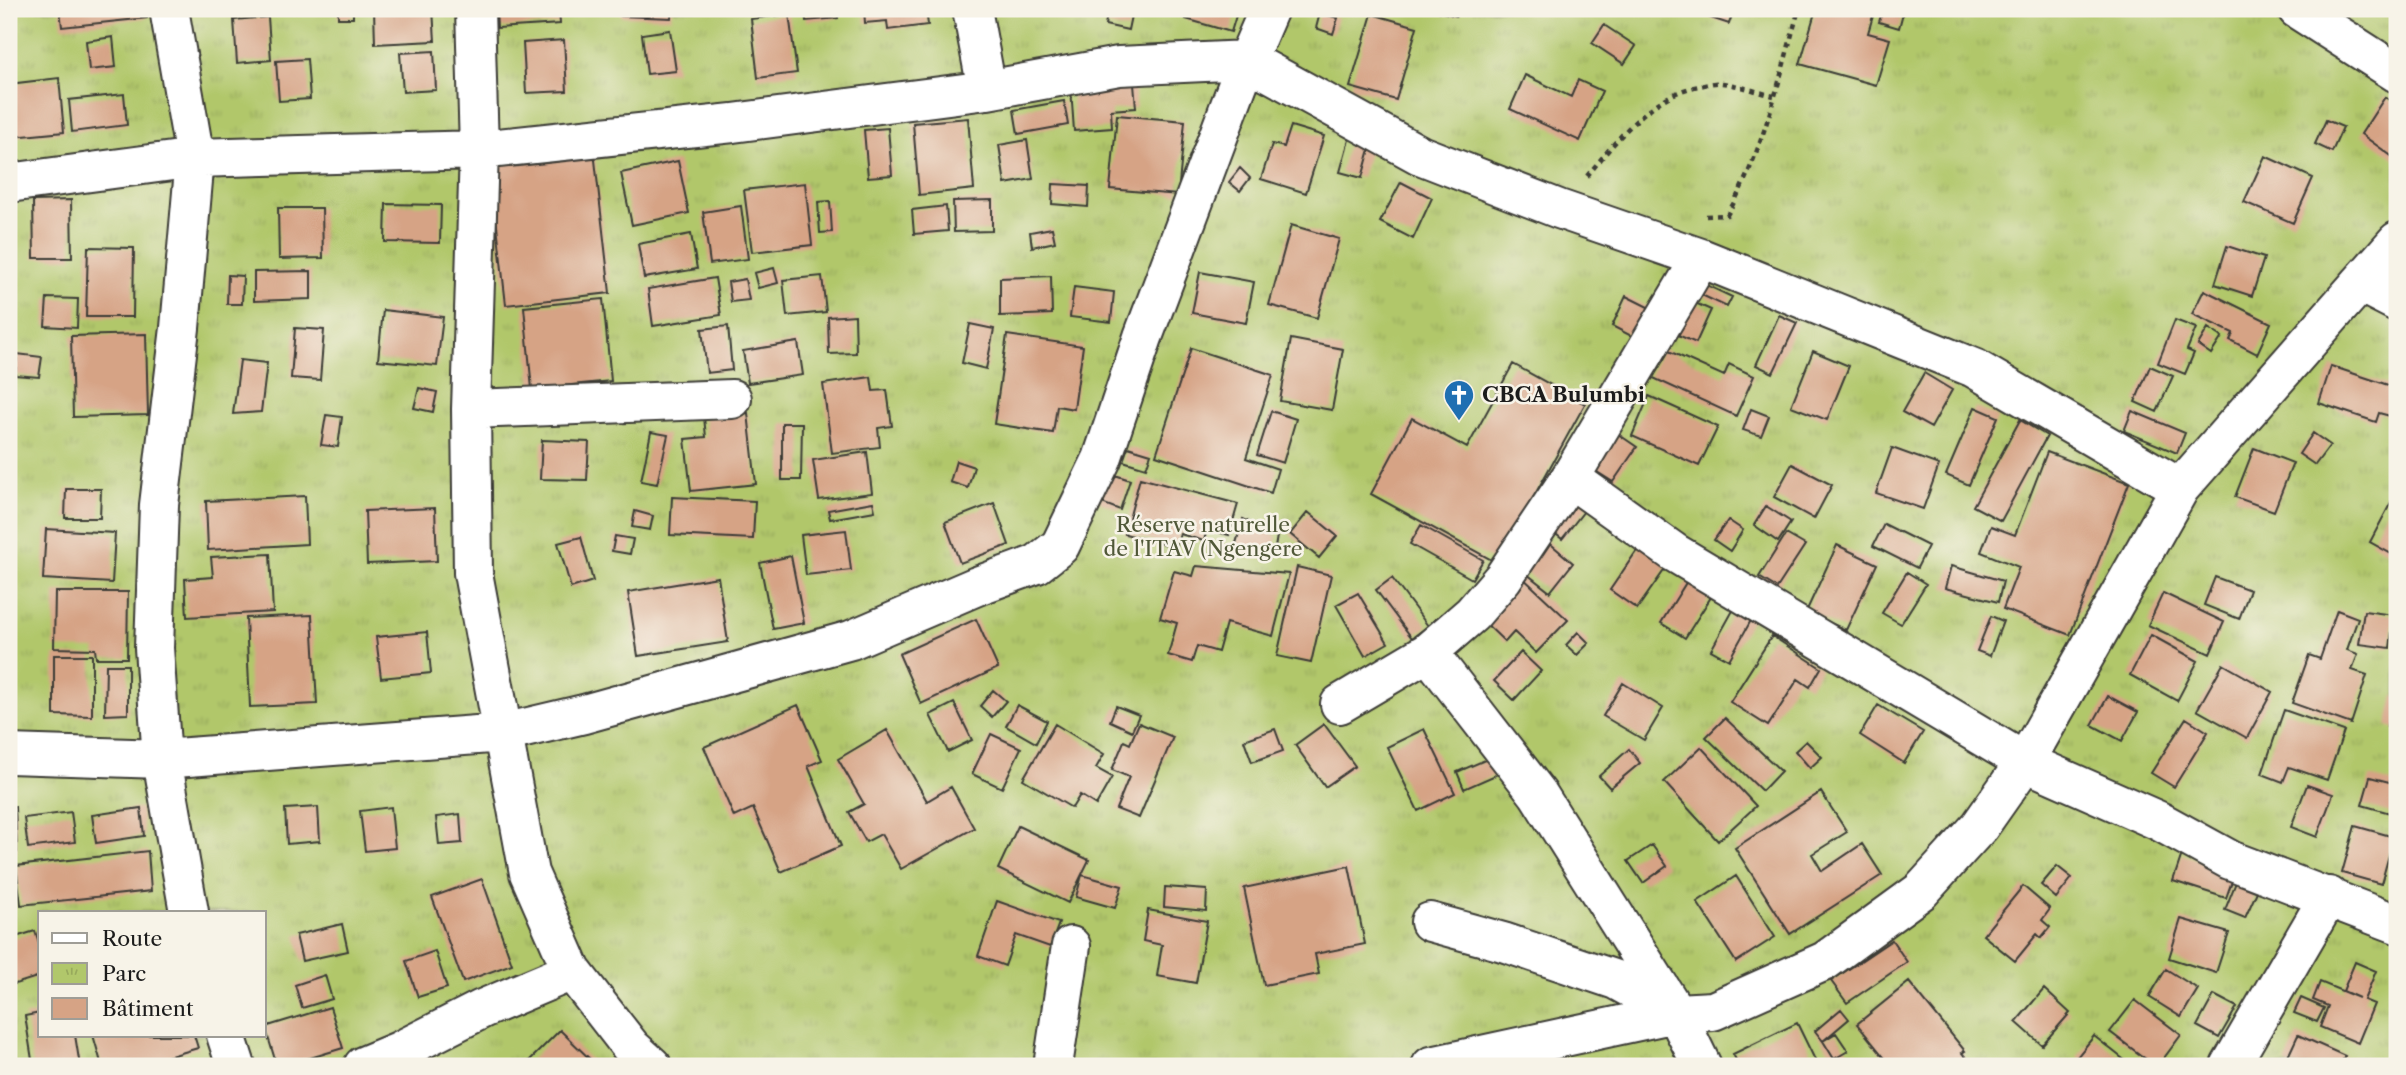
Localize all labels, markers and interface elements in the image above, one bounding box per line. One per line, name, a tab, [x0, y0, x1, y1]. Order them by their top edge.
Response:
church icon: CBCA Bulumbi	[1442, 378, 1476, 422]
place label: CBCA Bulumbi	[1482, 382, 1646, 407]
park label: Réserve naturelle de l'ITAV (Ngengere	[1104, 512, 1302, 561]
legend	[38, 911, 266, 1036]
text: Route	[102, 926, 162, 951]
text: Parc	[102, 961, 146, 986]
text: Bâtiment	[102, 996, 194, 1021]

